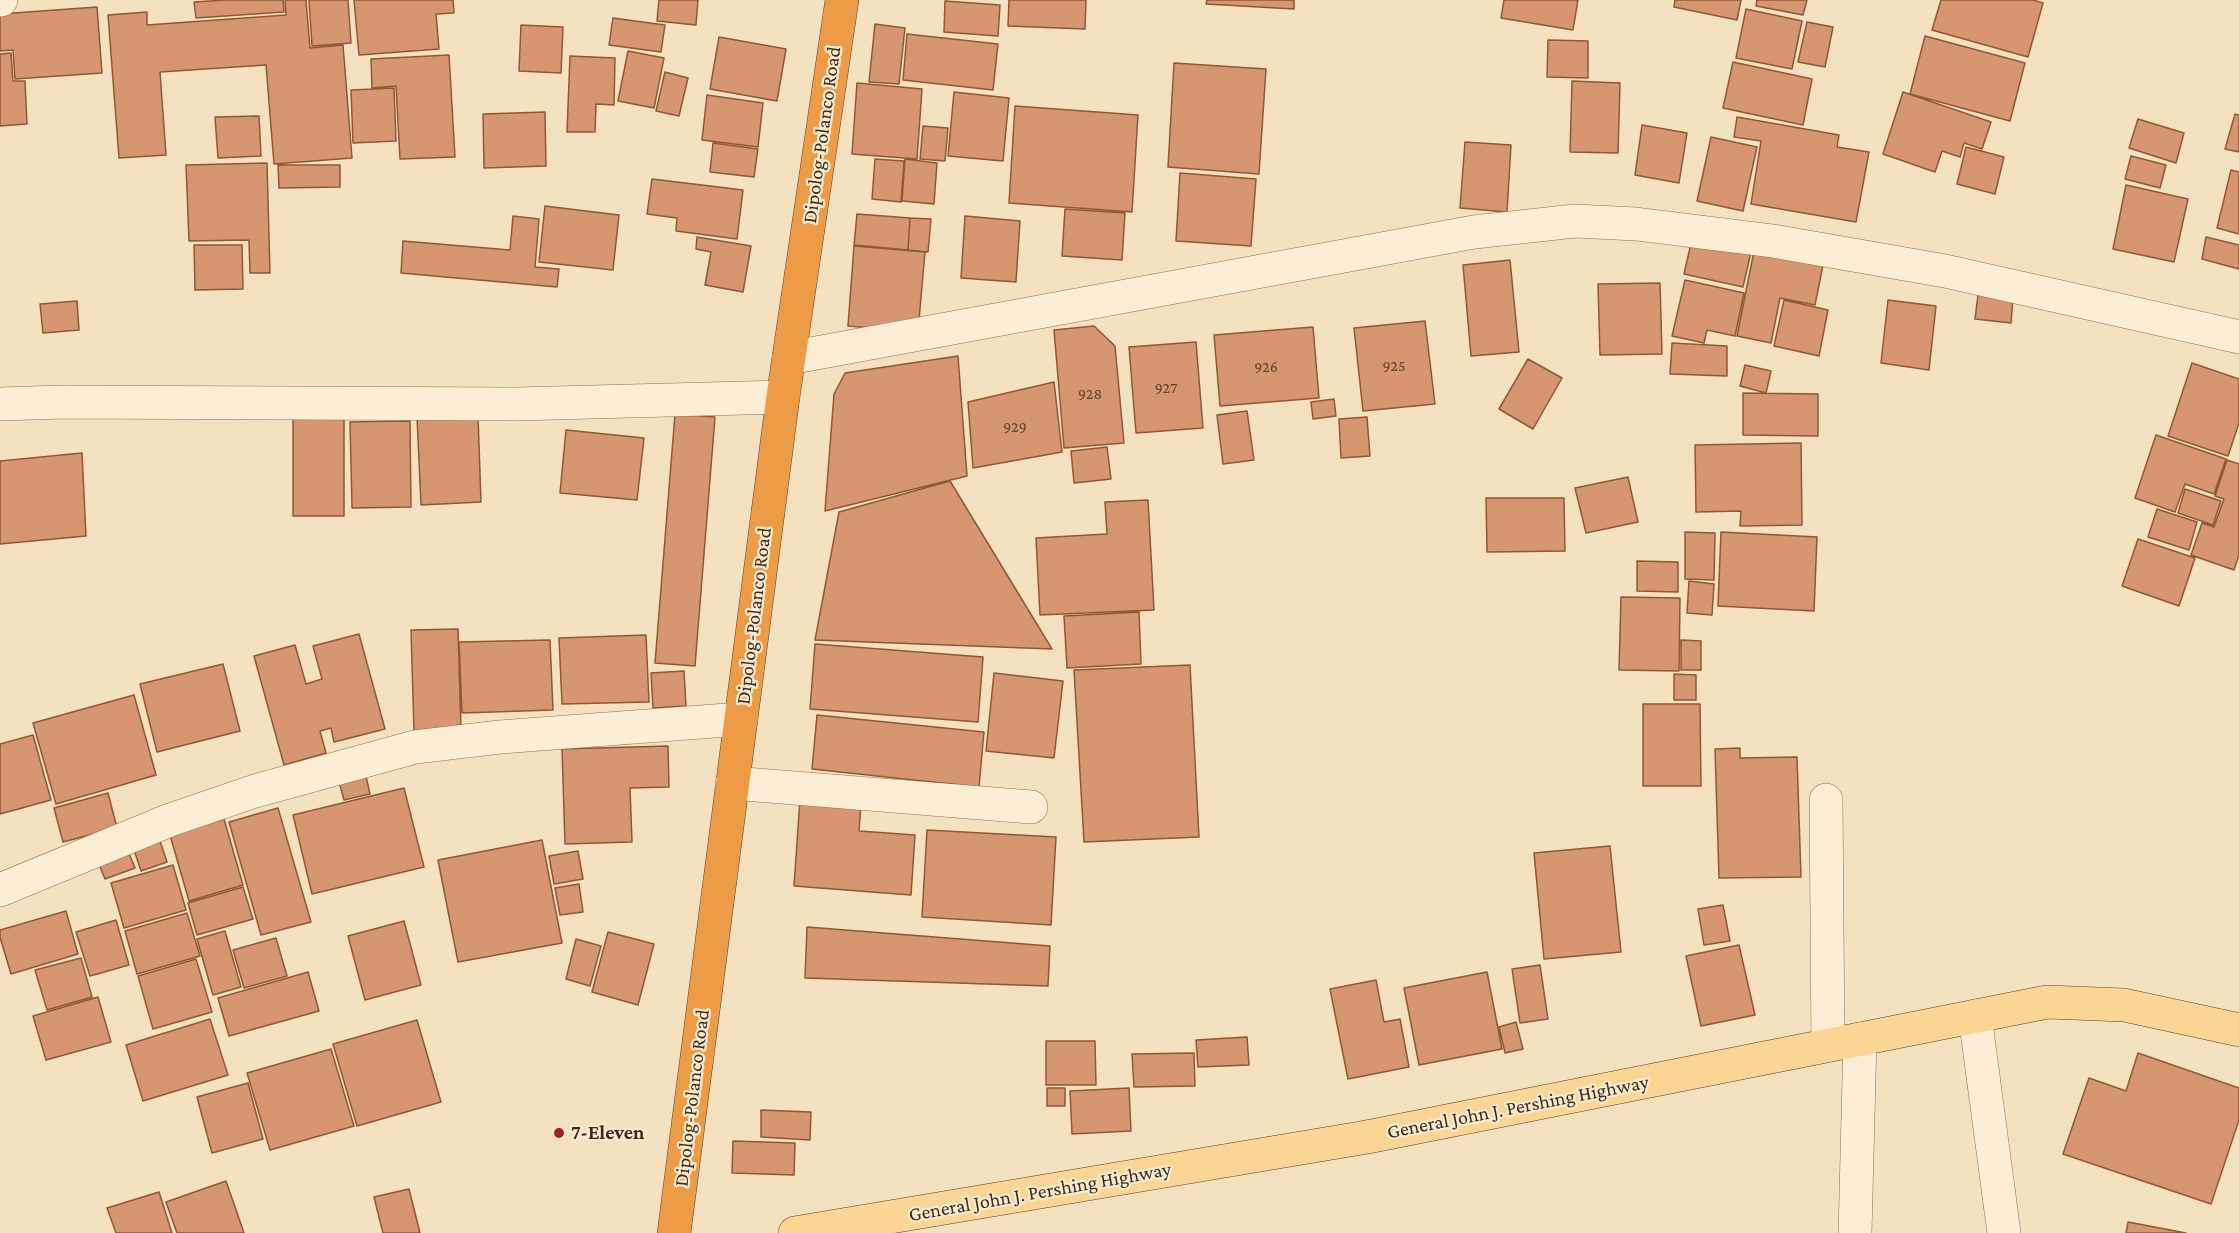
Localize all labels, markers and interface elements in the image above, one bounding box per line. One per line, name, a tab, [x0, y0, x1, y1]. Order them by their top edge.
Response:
street label: Dipolog-Polanco Road	[798, 45, 846, 225]
house number: 925	[1382, 356, 1406, 376]
house number: 926	[1254, 357, 1278, 377]
house number: 927	[1155, 378, 1177, 398]
house number: 928	[1078, 384, 1102, 404]
house number: 929	[1003, 417, 1027, 437]
street label: Dipolog-Polanco Road	[731, 526, 777, 706]
street label: Dipolog-Polanco Road	[669, 1008, 715, 1188]
street label: General John J. Pershing Highway	[1385, 1070, 1651, 1144]
place label: 7-Eleven	[571, 1121, 644, 1145]
marker: 7-Eleven	[552, 1126, 566, 1140]
street label: General John J. Pershing Highway	[907, 1157, 1173, 1227]

